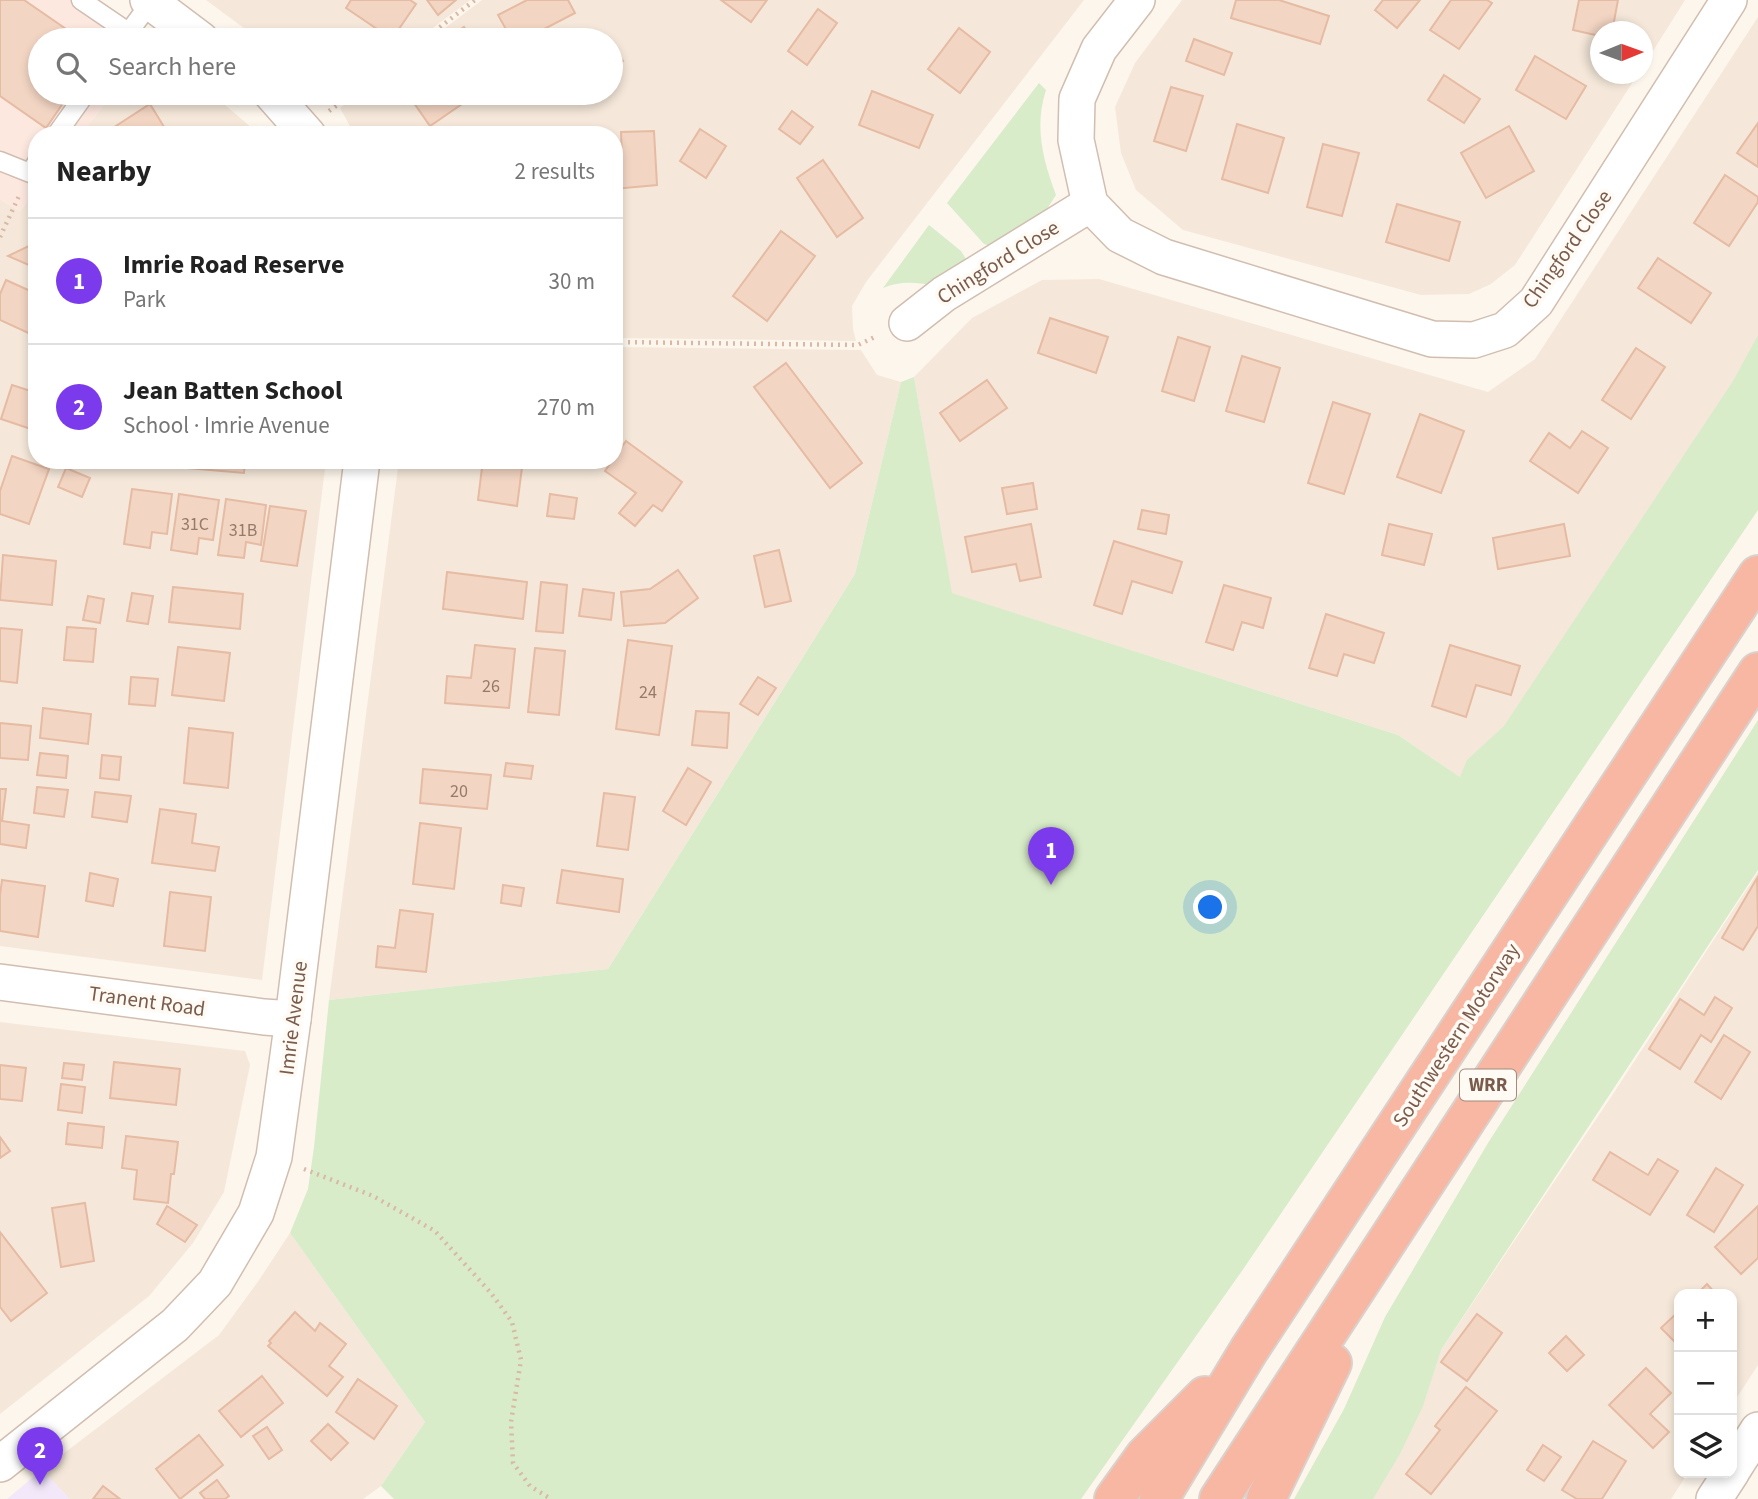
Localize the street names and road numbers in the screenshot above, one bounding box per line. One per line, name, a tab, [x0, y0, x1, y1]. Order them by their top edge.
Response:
street label: Chingford Close	[1515, 184, 1619, 314]
street label: Chingford Close	[931, 213, 1065, 311]
street label: Southwestern Motorway	[1385, 937, 1527, 1133]
street label: Imrie Avenue	[271, 959, 315, 1077]
street label: Tranent Road	[87, 978, 207, 1024]
road number: WRR	[1460, 1070, 1516, 1100]

